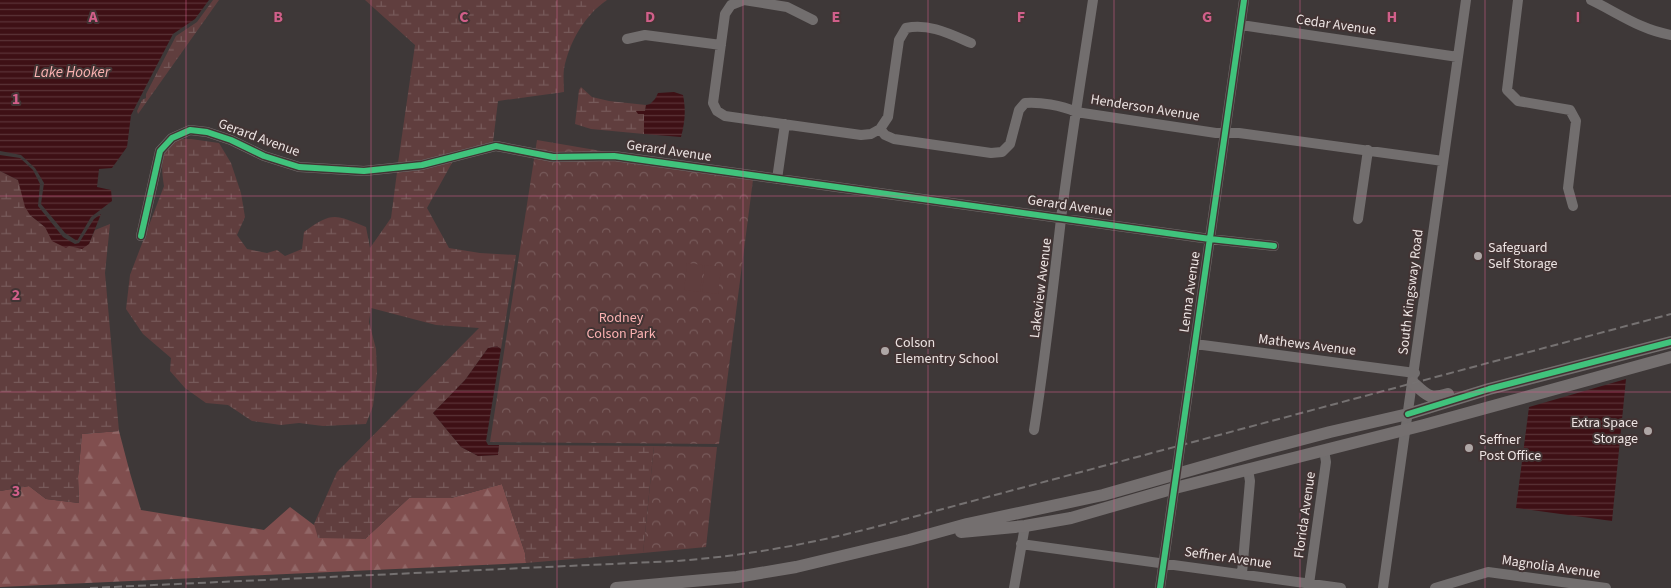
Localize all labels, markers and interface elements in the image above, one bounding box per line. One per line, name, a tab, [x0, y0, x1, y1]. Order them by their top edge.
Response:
text: A	[87, 6, 98, 28]
text: B	[273, 6, 283, 28]
text: C	[459, 6, 469, 28]
text: D	[645, 6, 655, 28]
text: E	[832, 6, 840, 28]
text: F	[1017, 6, 1025, 28]
text: G	[1202, 6, 1212, 28]
text: H	[1387, 6, 1397, 28]
text: I	[1576, 6, 1580, 28]
street label: Cedar Avenue	[1295, 9, 1377, 41]
water label: Lake Hooker	[34, 62, 111, 83]
text: 1	[12, 88, 20, 110]
street label: Henderson Avenue	[1089, 89, 1201, 127]
street label: Gerard Avenue	[215, 114, 303, 162]
street label: Gerard Avenue	[625, 135, 713, 167]
street label: Gerard Avenue	[1026, 190, 1114, 222]
street label: South Kingsway Road	[1393, 228, 1429, 356]
street label: Lakeview Avenue	[1025, 237, 1057, 339]
place label: Safeguard Self Storage	[1488, 238, 1558, 274]
street label: Lenna Avenue	[1174, 250, 1206, 334]
marker: Safeguard Self Storage	[1472, 250, 1484, 262]
text: 2	[12, 284, 20, 306]
park label: Rodney Colson Park	[586, 308, 656, 344]
street label: Mathews Avenue	[1257, 329, 1357, 361]
place label: Colson Elementry School	[895, 333, 999, 369]
marker: Colson Elementry School	[879, 345, 891, 357]
place label: Extra Space Storage	[1571, 413, 1638, 449]
marker: Extra Space Storage	[1642, 425, 1654, 437]
place label: Seffner Post Office	[1479, 430, 1541, 466]
marker: Seffner Post Office	[1463, 442, 1475, 454]
street label: Florida Avenue	[1289, 470, 1321, 560]
text: 3	[12, 480, 20, 502]
street label: Seffner Avenue	[1183, 542, 1273, 574]
street label: Magnolia Avenue	[1500, 550, 1602, 584]

